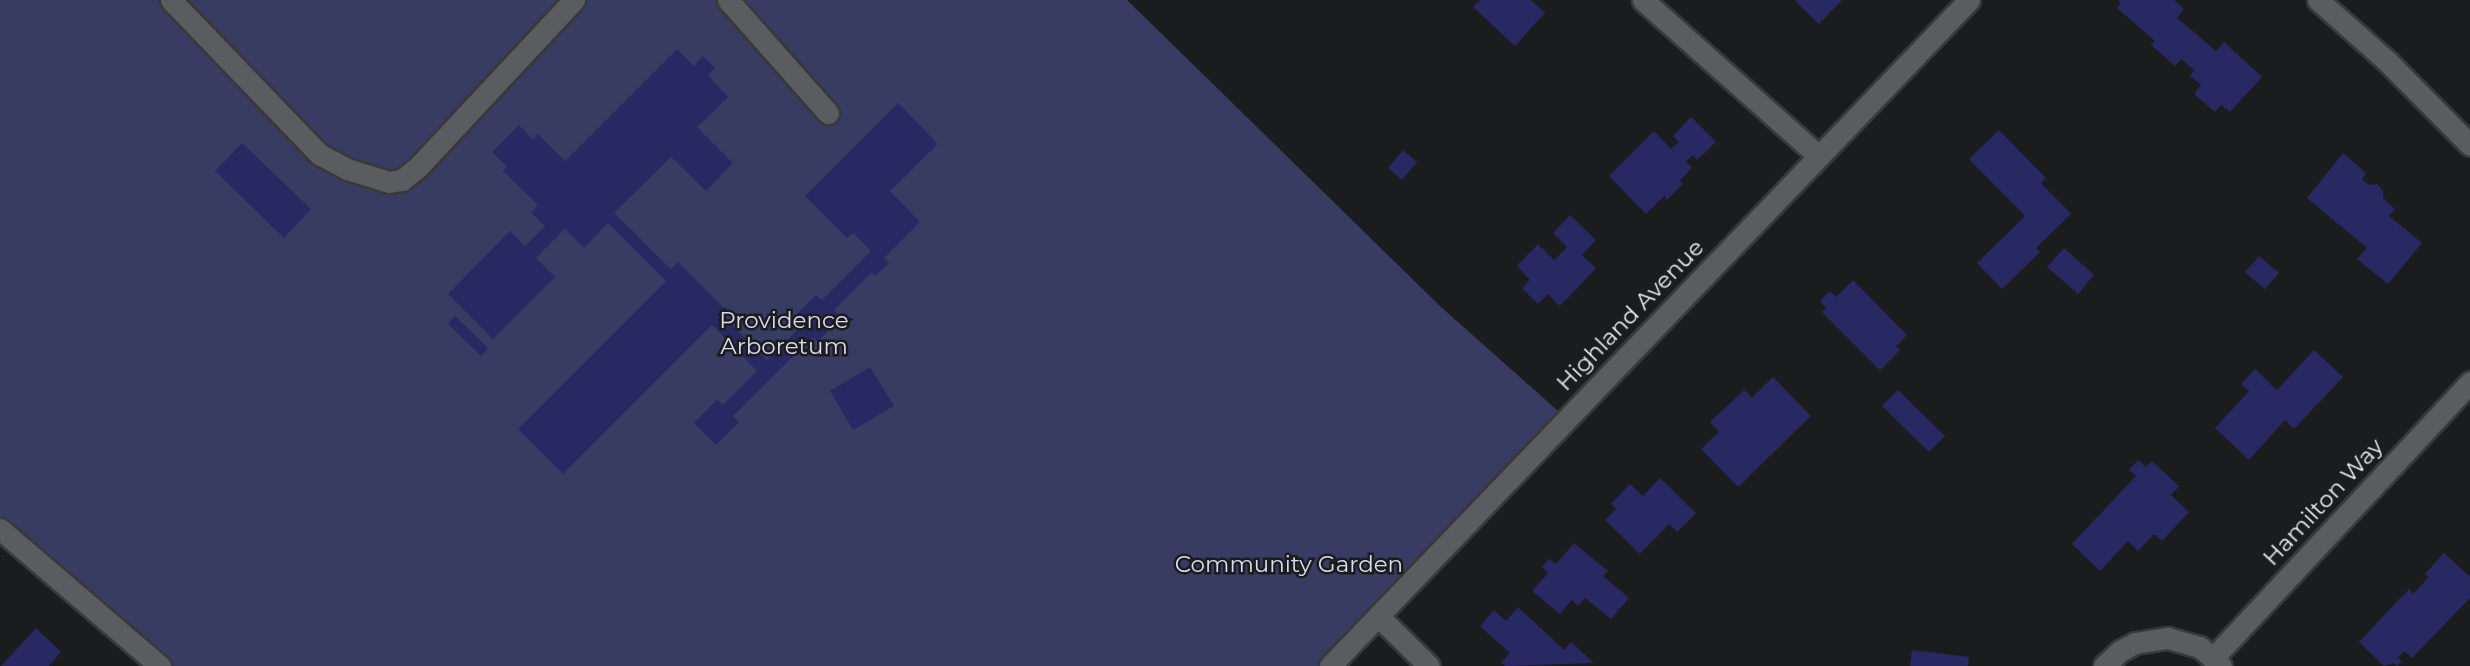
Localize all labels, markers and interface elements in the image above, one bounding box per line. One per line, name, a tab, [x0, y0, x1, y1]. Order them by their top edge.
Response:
street label: Highland Avenue	[1551, 234, 1709, 396]
park label: Providence Arboretum	[719, 306, 849, 360]
street label: Hamilton Way	[2257, 433, 2389, 571]
park label: Community Garden	[1175, 550, 1403, 578]

